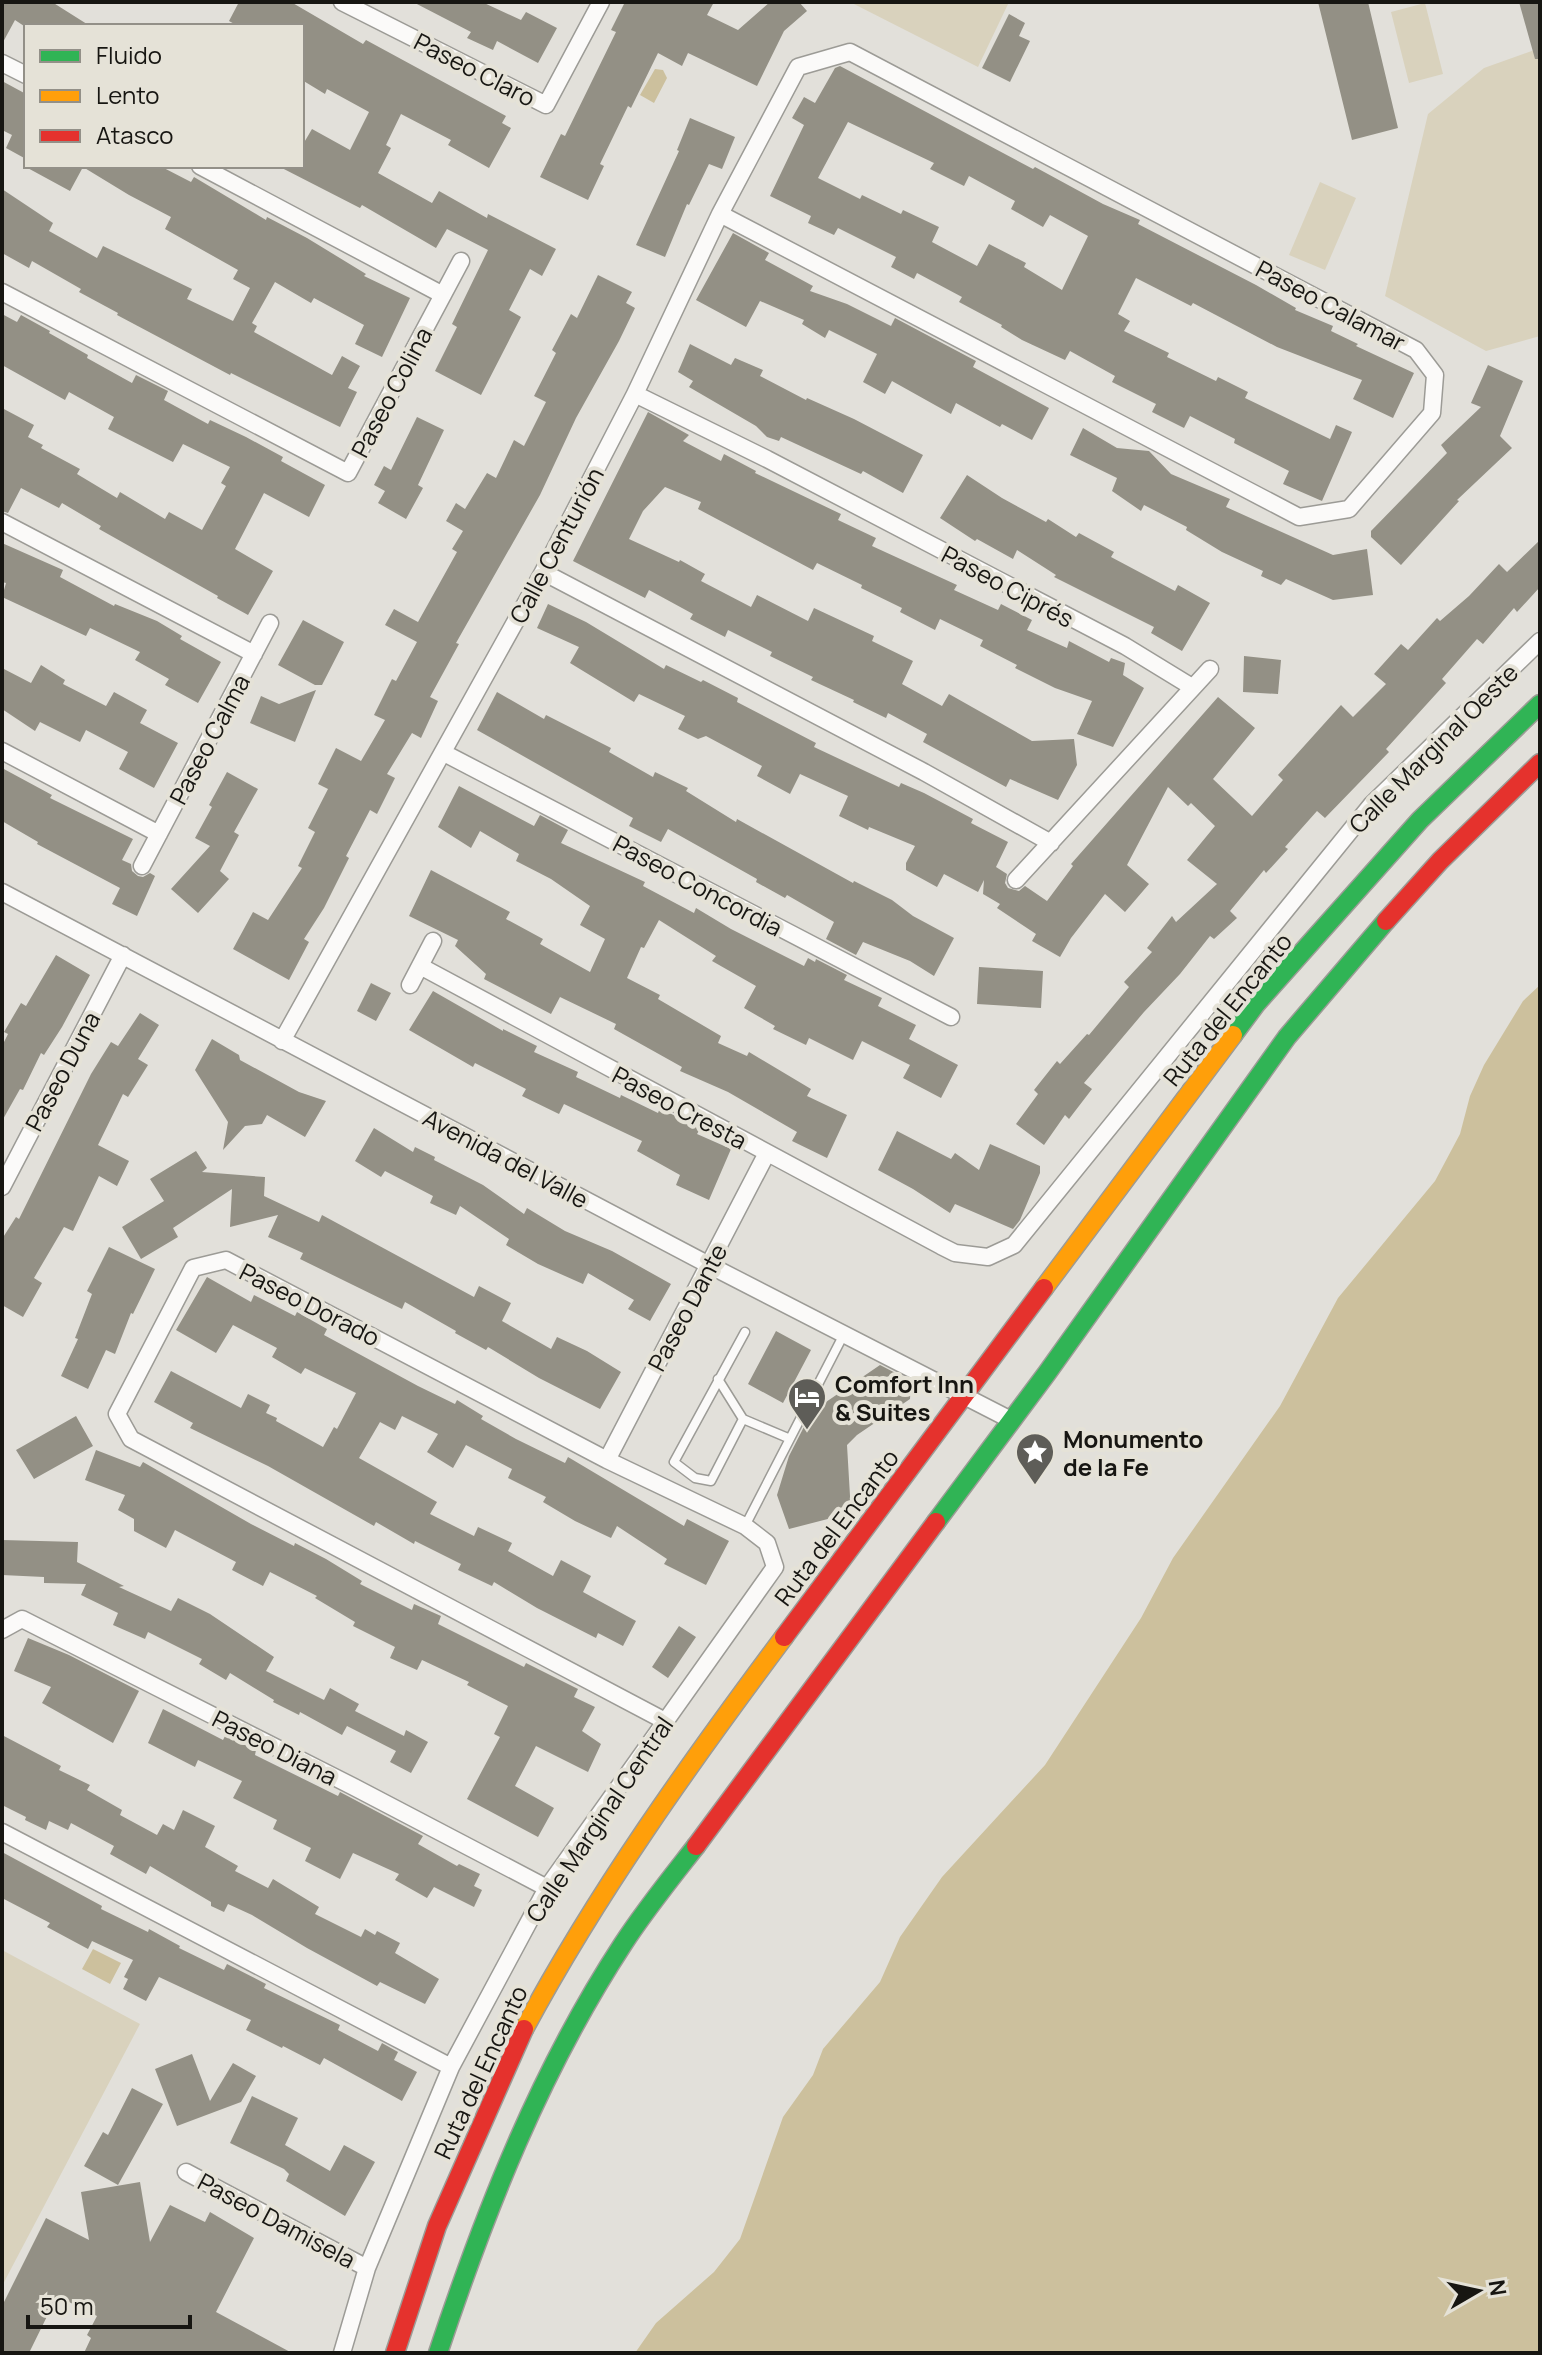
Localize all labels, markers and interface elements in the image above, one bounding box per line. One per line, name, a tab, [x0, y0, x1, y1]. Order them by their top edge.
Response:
legend	[24, 24, 304, 168]
street label: Paseo Claro	[409, 24, 541, 114]
text: Fluido	[96, 38, 162, 71]
text: Lento	[96, 78, 160, 111]
text: Atasco	[96, 118, 173, 151]
street label: Paseo Calamar	[1251, 252, 1412, 358]
street label: Paseo Colina	[343, 321, 439, 463]
street label: Calle Centurión	[501, 461, 611, 629]
street label: Paseo Ciprés	[936, 537, 1080, 635]
street label: Calle Marginal Oeste	[1341, 656, 1525, 840]
street label: Paseo Calma	[161, 668, 257, 810]
street label: Paseo Concordia	[608, 827, 788, 943]
street label: Ruta del Encanto	[1155, 926, 1299, 1092]
street label: Paseo Duna	[17, 1005, 107, 1137]
street label: Paseo Cresta	[607, 1058, 753, 1156]
street label: Avenida del Valle	[418, 1101, 594, 1215]
street label: Paseo Dante	[640, 1238, 734, 1376]
street label: Paseo Dorado	[234, 1255, 386, 1353]
place label: Comfort Inn & Suites	[835, 1367, 974, 1428]
hotel icon: Comfort Inn & Suites	[786, 1376, 828, 1431]
place label: Monumento de la Fe	[1063, 1422, 1203, 1483]
place icon: Monumento de la Fe	[1014, 1431, 1056, 1486]
street label: Ruta del Encanto	[766, 1442, 906, 1612]
street label: Paseo Diana	[207, 1702, 343, 1792]
street label: Calle Marginal Central	[518, 1710, 680, 1928]
street label: Ruta del Encanto	[425, 1980, 535, 2164]
street label: Paseo Damisela	[192, 2165, 362, 2275]
north arrow	[1438, 2251, 1518, 2331]
text: N	[1482, 2278, 1514, 2298]
scale bar	[28, 2279, 190, 2329]
text: 50 m	[40, 2289, 94, 2322]

